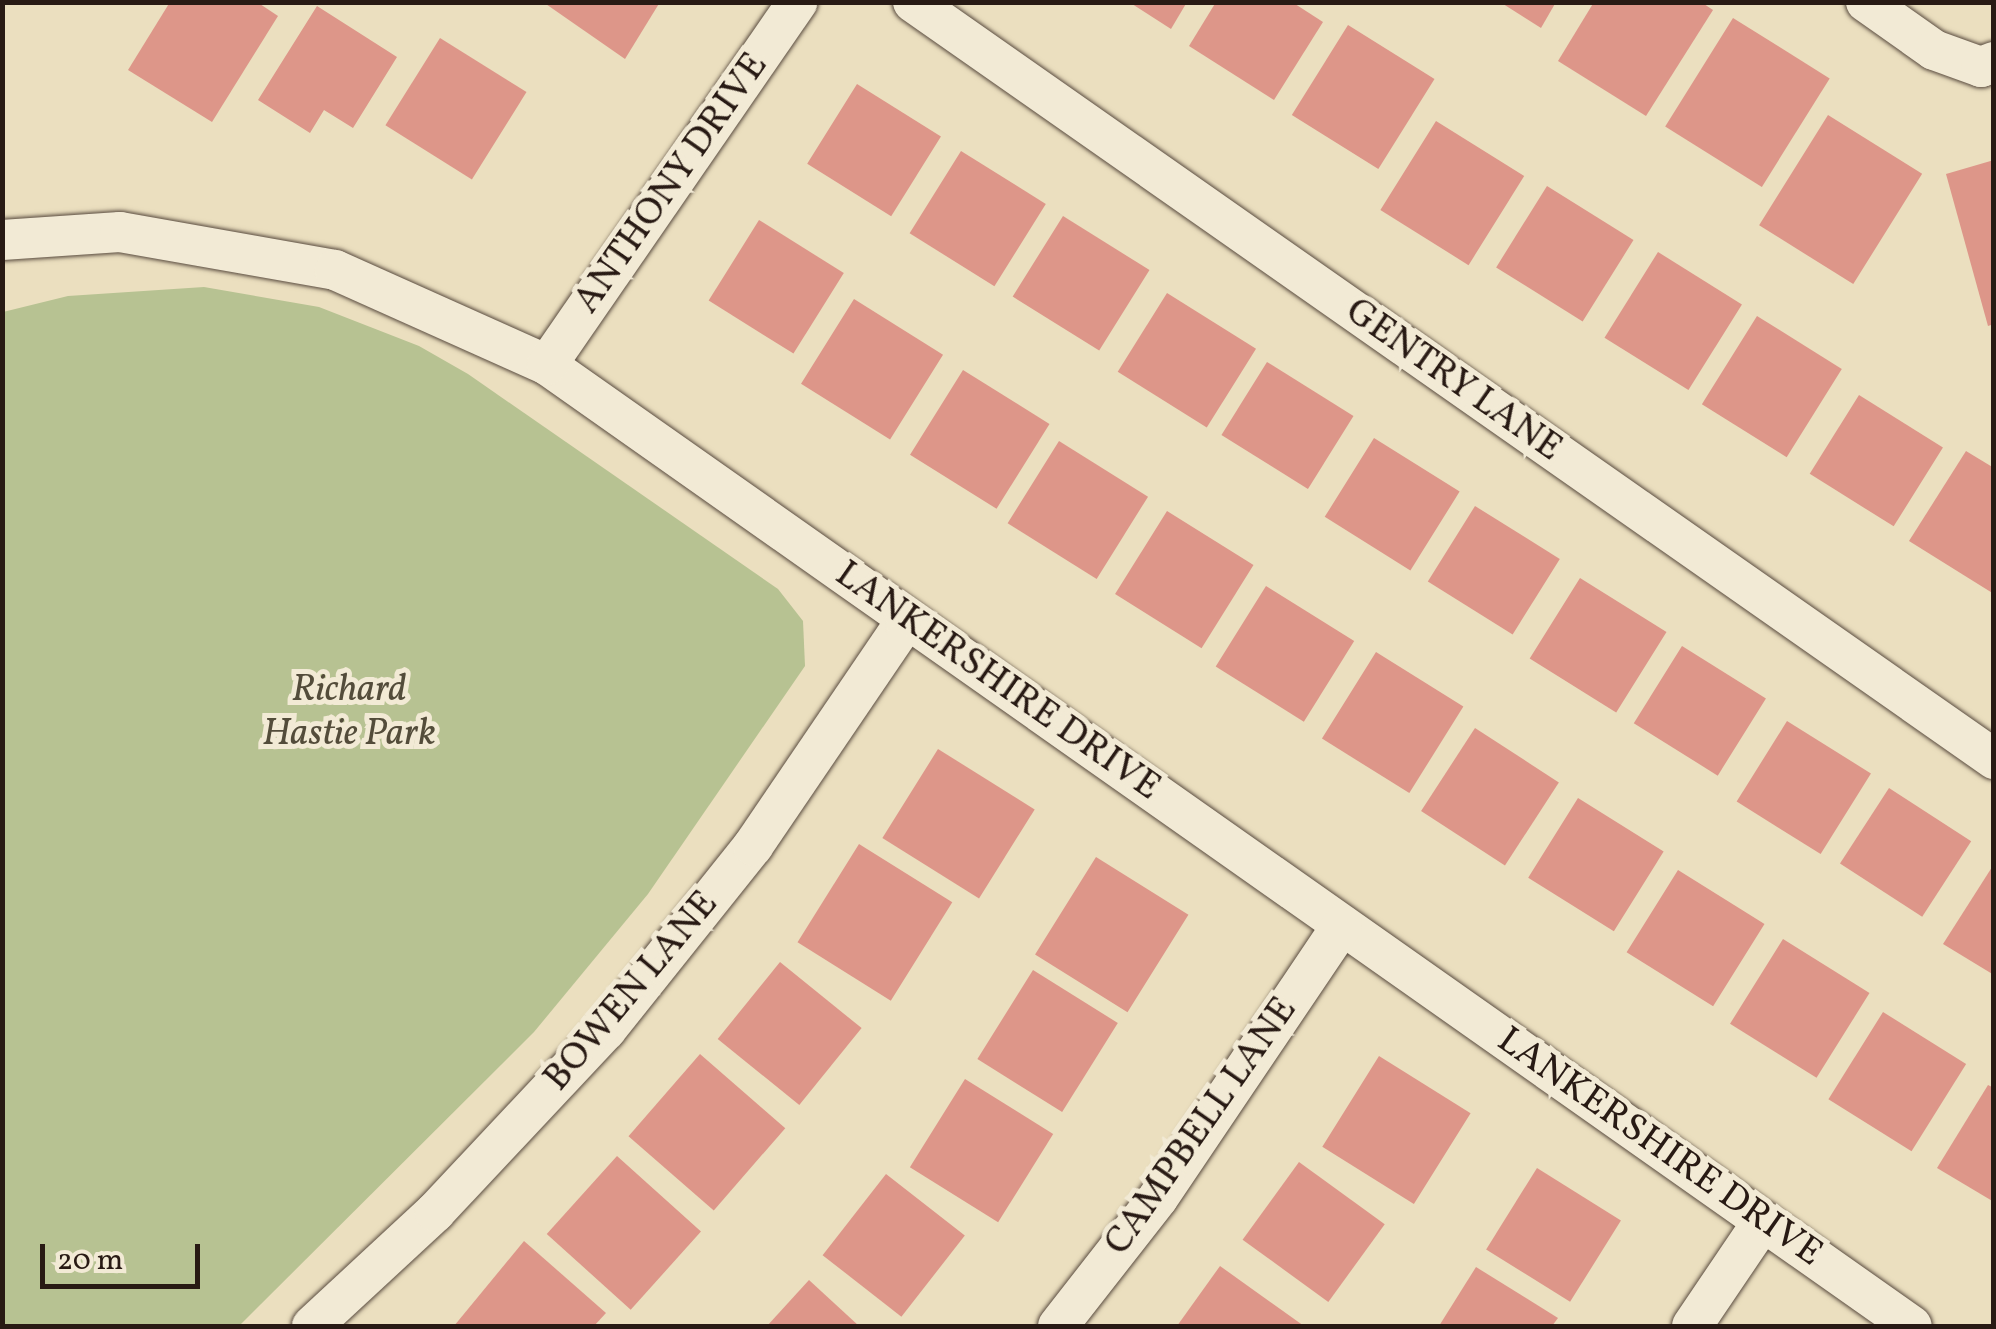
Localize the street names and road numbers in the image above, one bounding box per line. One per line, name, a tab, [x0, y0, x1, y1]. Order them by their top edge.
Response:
street label: ANTHONY DRIVE	[565, 45, 779, 323]
street label: GENTRY LANE	[1336, 289, 1570, 473]
street label: LANKERSHIRE DRIVE	[826, 553, 1168, 811]
street label: BOWEN LANE	[535, 883, 729, 1101]
street label: CAMPBELL LANE	[1096, 989, 1308, 1265]
street label: LANKERSHIRE DRIVE	[1488, 1019, 1830, 1277]

